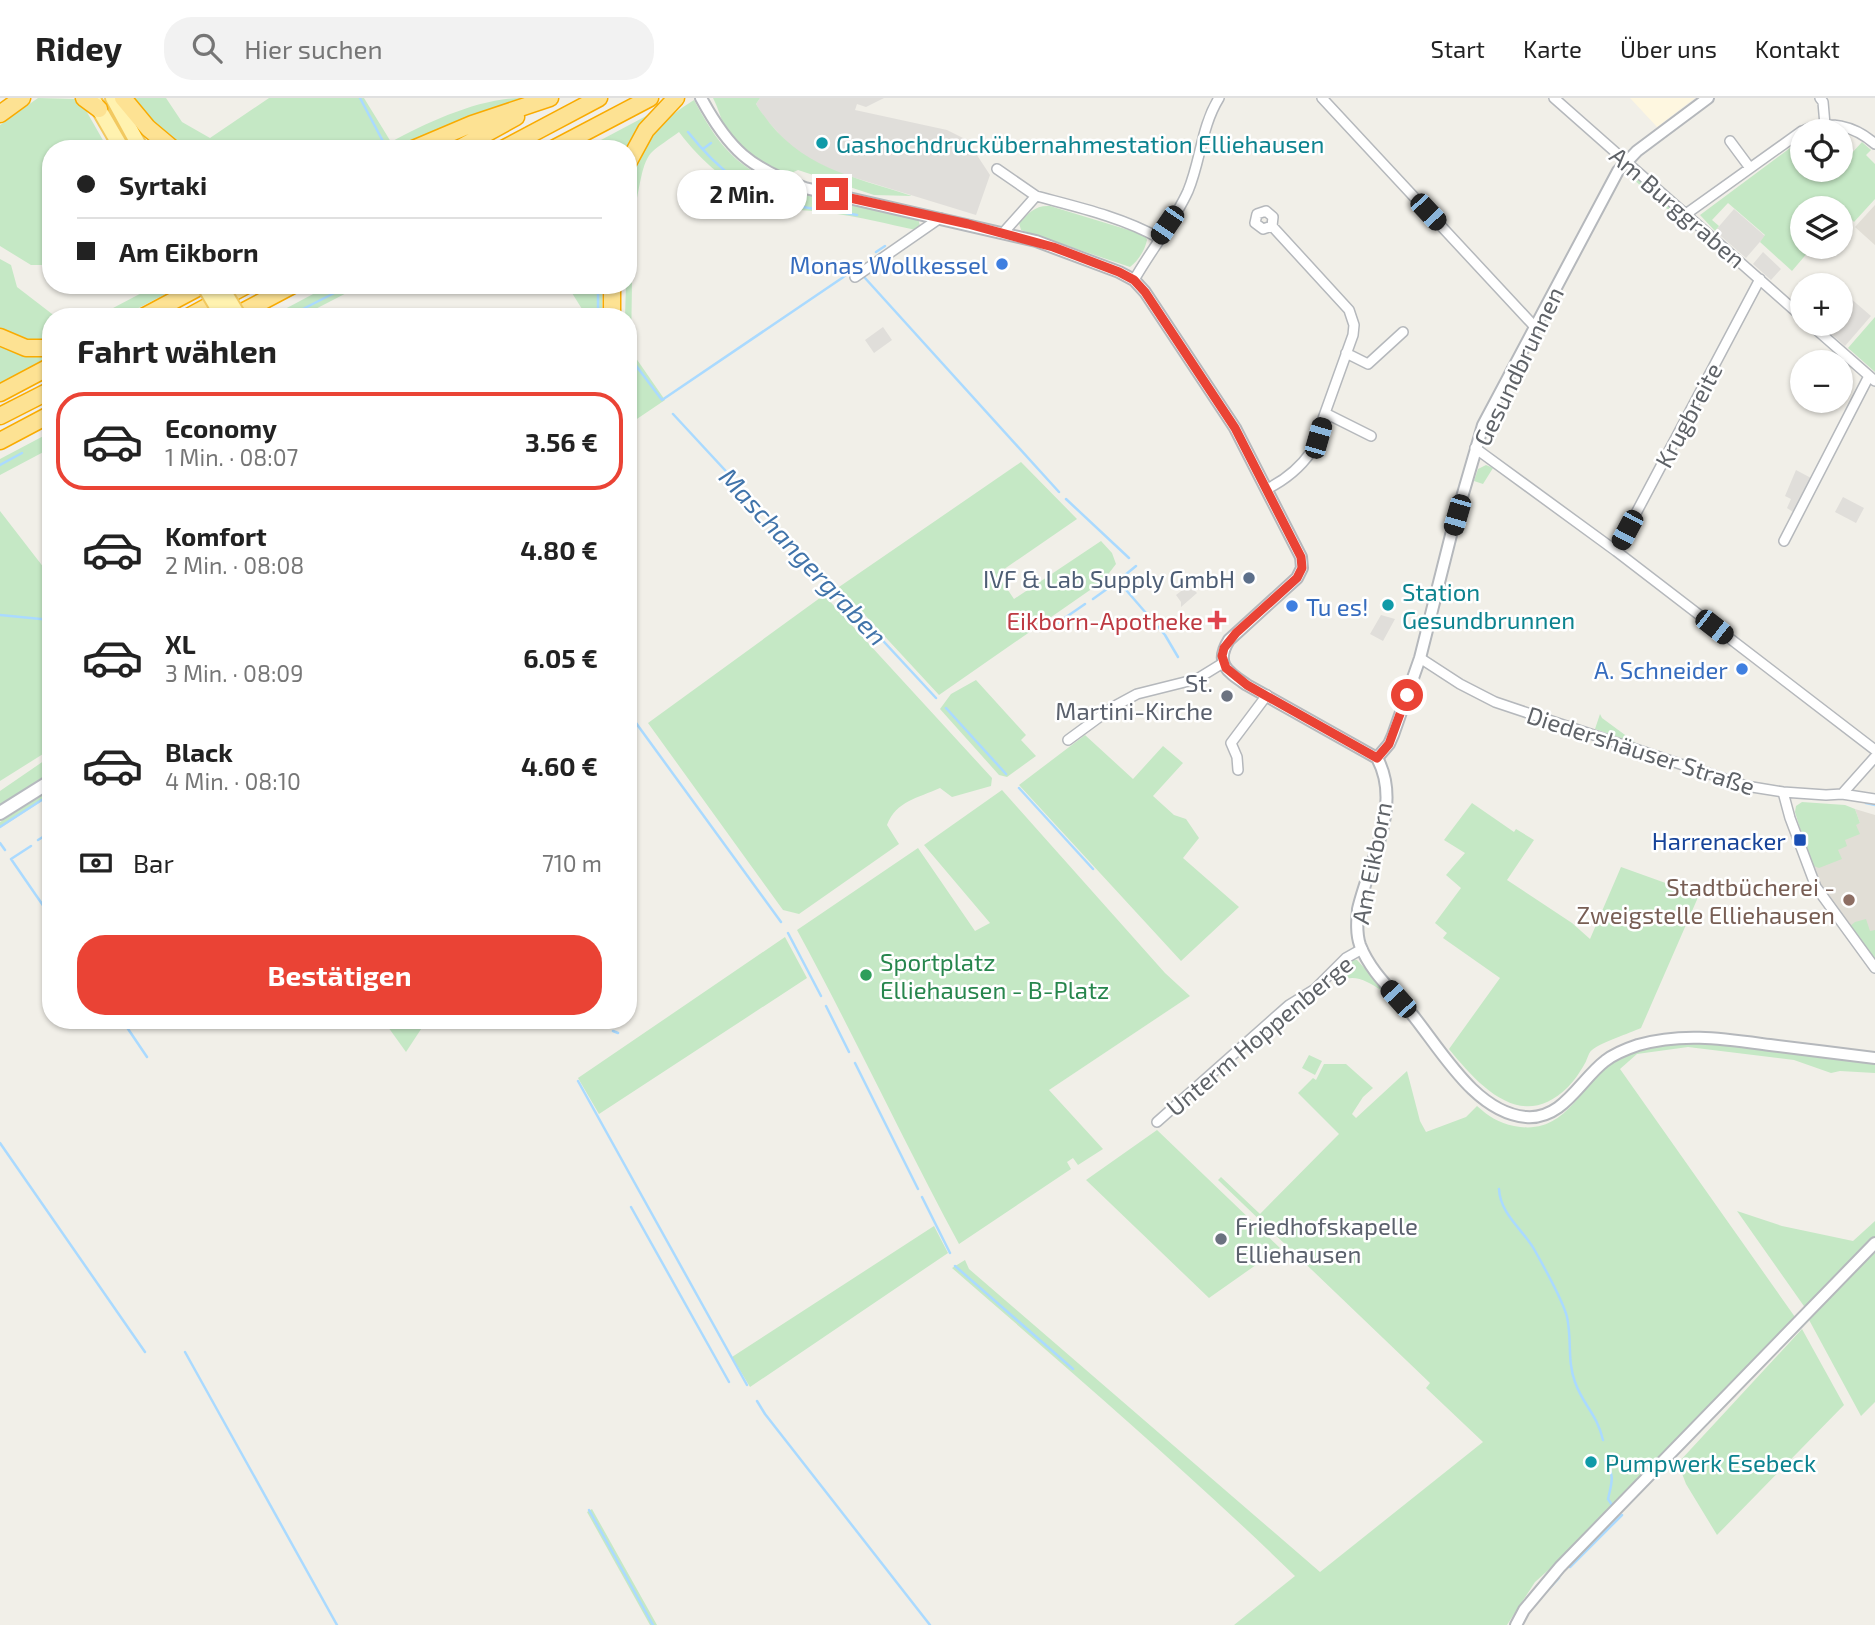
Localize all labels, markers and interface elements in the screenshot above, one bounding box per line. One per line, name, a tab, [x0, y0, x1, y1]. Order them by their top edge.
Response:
search box	[164, 17, 654, 80]
text: Ridey	[35, 28, 122, 68]
icon: search	[188, 29, 226, 67]
text: Hier suchen	[244, 33, 383, 64]
text: Start	[1431, 34, 1485, 63]
text: Karte	[1523, 34, 1582, 63]
text: Über uns	[1620, 34, 1717, 63]
text: Kontakt	[1755, 34, 1840, 63]
map controls	[1790, 119, 1853, 413]
button: locate	[1790, 119, 1853, 182]
place label: Gashochdruckübernahmestation Elliehausen	[836, 129, 1324, 158]
marker: Gashochdruckübernahmestation Elliehausen	[814, 135, 830, 151]
street label: Am Burggraben	[1605, 140, 1751, 274]
text: Syrtaki	[119, 169, 207, 200]
callout: 2 Min.	[678, 170, 808, 218]
route end	[816, 178, 848, 210]
text: 2 Min.	[709, 180, 775, 208]
car	[1406, 189, 1451, 235]
button: layers	[1790, 196, 1853, 259]
car	[1147, 202, 1188, 248]
text: Am Eikborn	[119, 236, 259, 267]
place label: Monas Wollkessel	[790, 250, 988, 279]
marker: Monas Wollkessel	[994, 256, 1010, 272]
button: +	[1790, 273, 1853, 336]
street label: Gesundbrunnen	[1467, 282, 1569, 450]
text: Fahrt wählen	[77, 331, 277, 369]
button: −	[1790, 350, 1853, 413]
street label: Krugbreite	[1648, 358, 1728, 472]
icon: car	[81, 410, 144, 473]
text: Economy	[165, 412, 277, 443]
car	[1303, 415, 1334, 461]
text: 3.56 €	[525, 426, 598, 457]
text: 1 Min. · 08:07	[165, 443, 298, 471]
water label: Maschangergraben	[714, 461, 894, 651]
car	[1442, 492, 1473, 538]
car	[1608, 507, 1647, 553]
icon: car	[81, 518, 144, 581]
text: Komfort	[165, 520, 267, 551]
text: 4.80 €	[520, 534, 598, 565]
text: 2 Min. · 08:08	[165, 551, 304, 579]
place label: IVF & Lab Supply GmbH	[983, 564, 1235, 593]
marker: IVF & Lab Supply GmbH	[1241, 570, 1257, 586]
place label: Station Gesundbrunnen	[1402, 577, 1575, 634]
place label: Tu es!	[1306, 592, 1368, 621]
marker: Station Gesundbrunnen	[1380, 597, 1396, 613]
marker: Tu es!	[1284, 598, 1300, 614]
place label: Eikborn-Apotheke	[1007, 606, 1203, 635]
car	[1691, 606, 1738, 648]
marker: Eikborn-Apotheke	[1209, 612, 1225, 628]
icon: car	[81, 626, 144, 689]
text: XL	[165, 628, 196, 659]
text: 6.05 €	[523, 642, 598, 673]
place label: A. Schneider	[1594, 655, 1728, 684]
text: 3 Min. · 08:09	[165, 659, 303, 687]
marker: A. Schneider	[1734, 661, 1750, 677]
place label: St. Martini-Kirche	[1055, 668, 1213, 725]
route start	[1391, 679, 1423, 711]
marker: St. Martini-Kirche	[1219, 688, 1235, 704]
street label: Diedershäuser Straße	[1523, 699, 1759, 801]
icon: car	[81, 734, 144, 797]
text: Black	[165, 736, 233, 767]
text: 4.60 €	[521, 750, 598, 781]
text: 4 Min. · 08:10	[165, 767, 301, 795]
street label: Am Eikborn	[1345, 799, 1397, 927]
place label: Harrenacker	[1652, 826, 1786, 855]
marker: Harrenacker	[1792, 832, 1808, 848]
icon: cash	[77, 844, 115, 882]
text: Bar	[133, 847, 174, 878]
text: 710 m	[542, 849, 602, 877]
place label: Stadtbücherei - Zweigstelle Elliehausen	[1577, 872, 1835, 929]
marker: Stadtbücherei - Zweigstelle Elliehausen	[1841, 892, 1857, 908]
button: Bestätigen	[77, 935, 602, 1015]
place label: Sportplatz Elliehausen - B-Platz	[880, 947, 1109, 1004]
street label: Unterm Hoppenberge	[1160, 949, 1358, 1121]
marker: Sportplatz Elliehausen - B-Platz	[858, 967, 874, 983]
car	[1377, 976, 1420, 1022]
place label: Friedhofskapelle Elliehausen	[1235, 1211, 1418, 1268]
marker: Friedhofskapelle Elliehausen	[1213, 1231, 1229, 1247]
place label: Pumpwerk Esebeck	[1605, 1448, 1816, 1477]
marker: Pumpwerk Esebeck	[1583, 1454, 1599, 1470]

